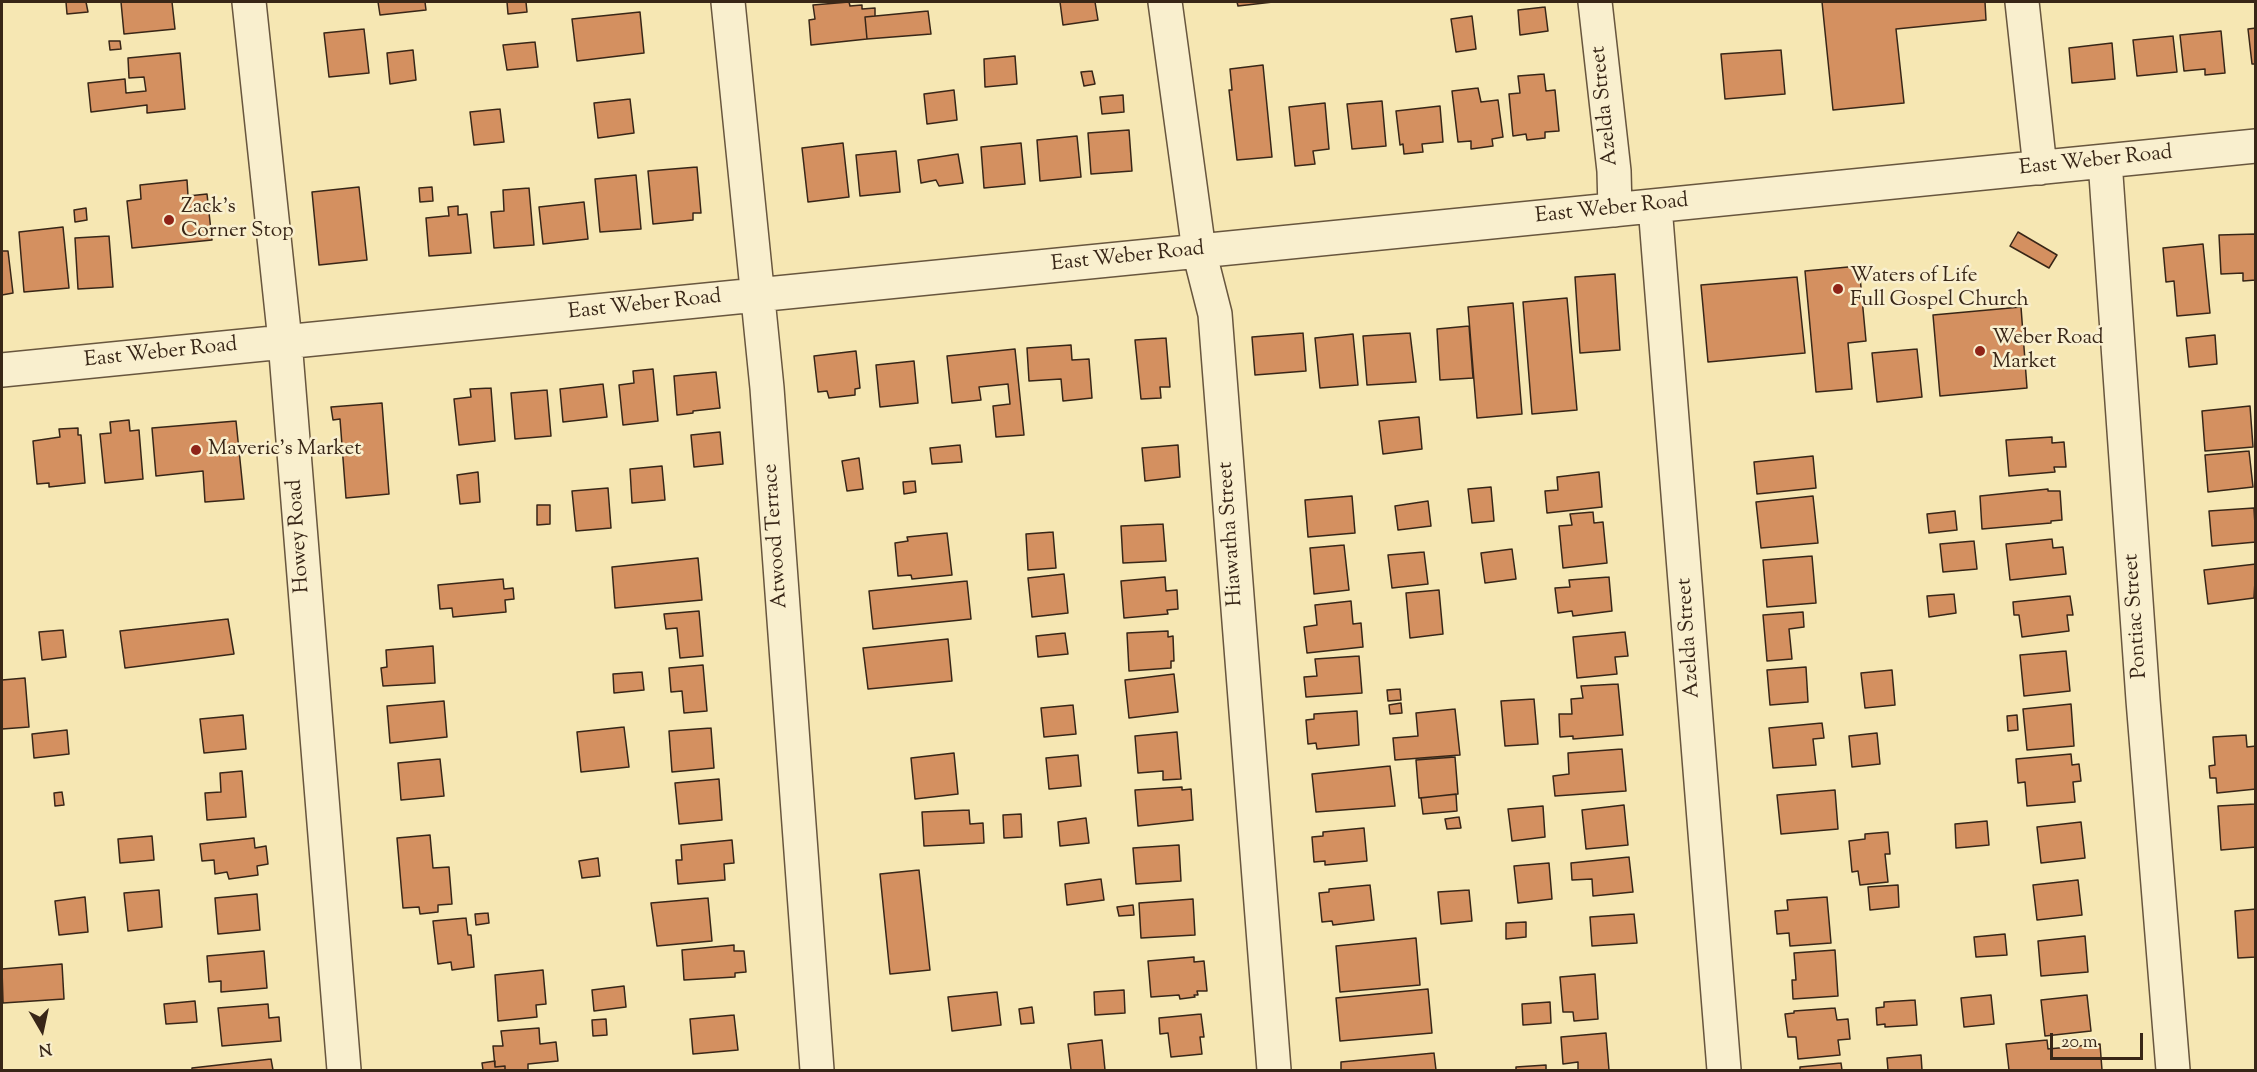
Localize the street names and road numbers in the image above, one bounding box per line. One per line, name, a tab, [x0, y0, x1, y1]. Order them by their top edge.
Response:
street label: Azelda Street	[1587, 45, 1625, 167]
street label: East Weber Road	[2018, 141, 2174, 183]
street label: East Weber Road	[1534, 189, 1690, 231]
street label: East Weber Road	[1050, 237, 1206, 279]
street label: East Weber Road	[567, 285, 723, 327]
street label: East Weber Road	[83, 333, 239, 375]
street label: Hiawatha Street	[1214, 461, 1250, 607]
street label: Atwood Terrace	[759, 463, 795, 609]
street label: Howey Road	[283, 478, 317, 594]
street label: Pontiac Street	[2120, 553, 2154, 679]
street label: Azelda Street	[1673, 577, 1707, 699]

